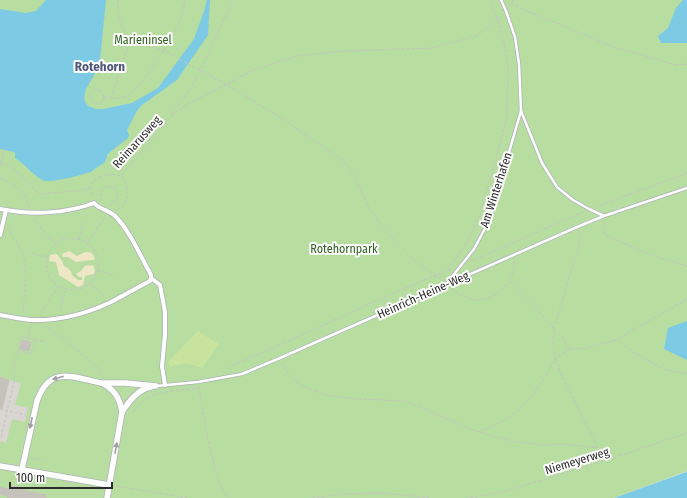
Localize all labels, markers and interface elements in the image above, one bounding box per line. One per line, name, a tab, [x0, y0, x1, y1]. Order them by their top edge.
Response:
park label: Marieninsel	[114, 33, 172, 47]
district label: Rotehorn	[75, 59, 125, 74]
street label: Reimarusweg	[110, 113, 164, 171]
street label: Am Winterhafen	[477, 150, 515, 230]
park label: Rotehornpark	[310, 242, 378, 256]
street label: Heinrich-Heine-Weg	[375, 268, 471, 322]
one-way arrow	[51, 375, 63, 381]
one-way arrow	[28, 417, 34, 429]
one-way arrow	[113, 442, 119, 454]
street label: Niemeyerweg	[543, 445, 611, 477]
scale bar	[10, 464, 112, 490]
text: 100 m	[16, 471, 45, 485]

